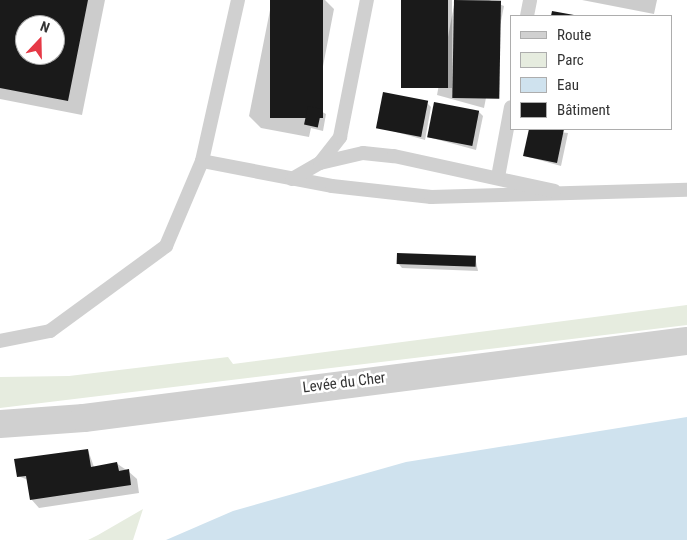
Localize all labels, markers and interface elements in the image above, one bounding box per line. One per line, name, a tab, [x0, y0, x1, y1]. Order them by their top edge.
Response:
north arrow	[15, 15, 65, 65]
legend	[510, 15, 672, 130]
text: N	[38, 18, 52, 36]
text: Route	[557, 26, 591, 44]
text: Parc	[557, 51, 584, 69]
text: Eau	[557, 76, 579, 94]
text: Bâtiment	[557, 101, 610, 119]
street label: Levée du Cher	[302, 369, 386, 397]

